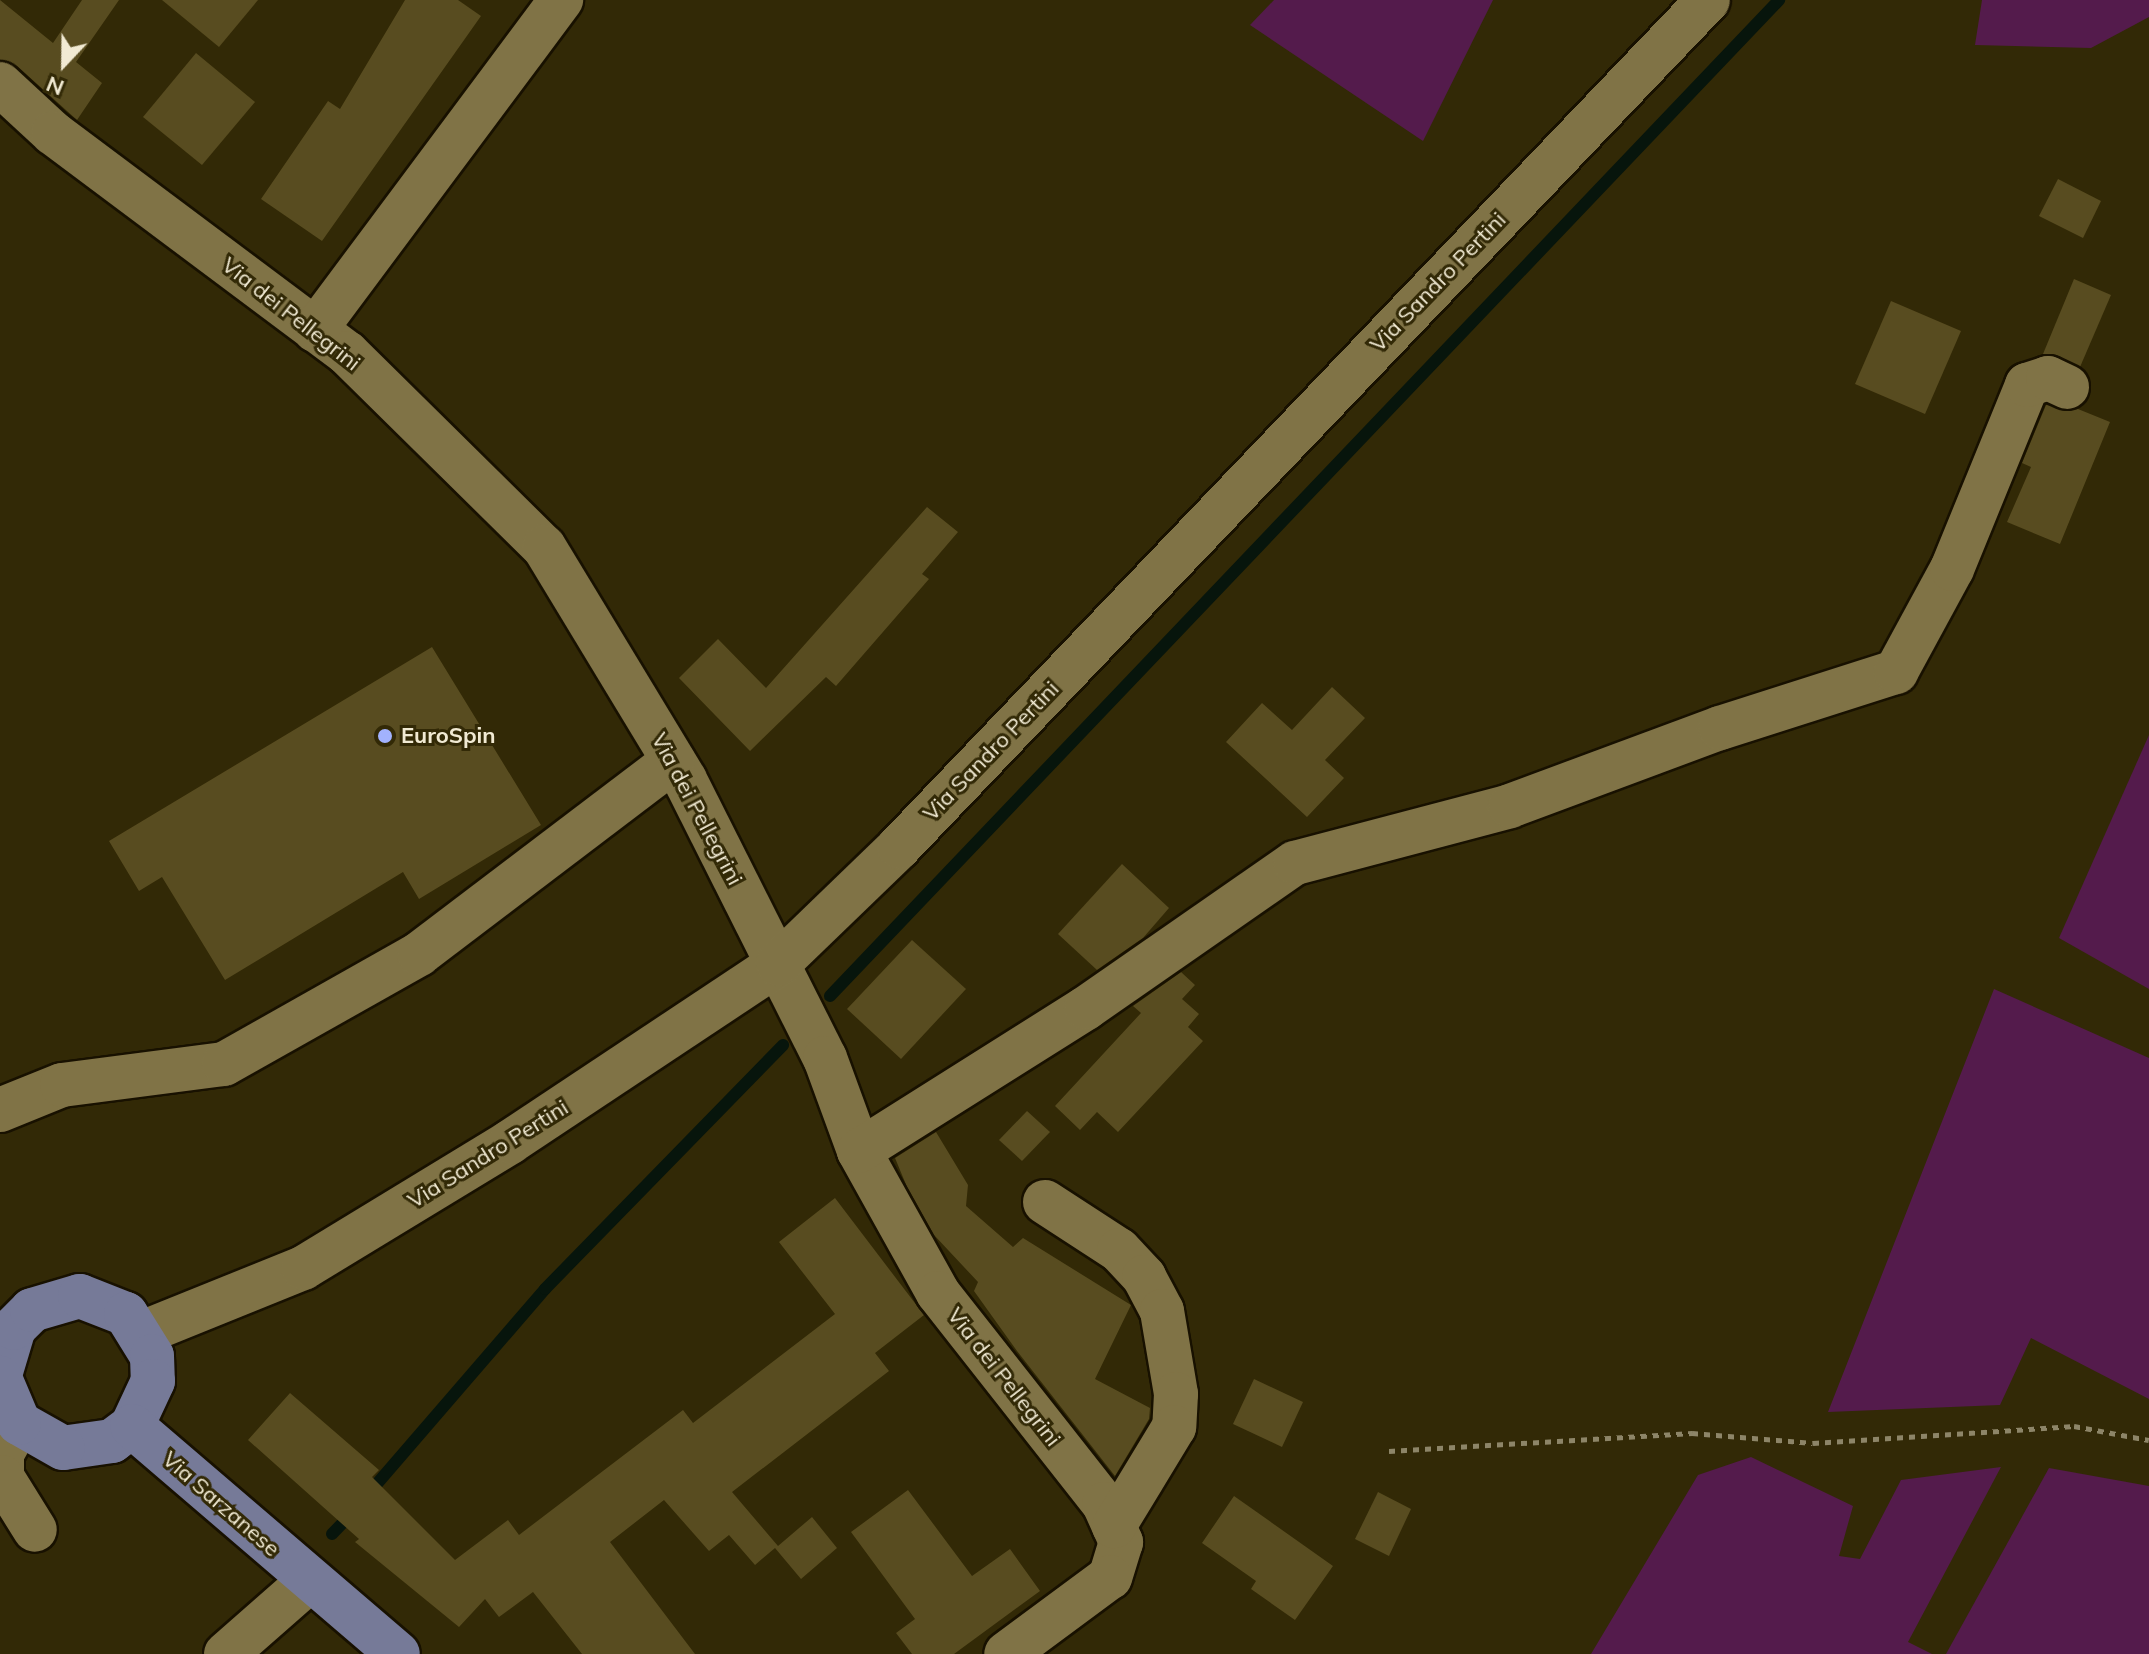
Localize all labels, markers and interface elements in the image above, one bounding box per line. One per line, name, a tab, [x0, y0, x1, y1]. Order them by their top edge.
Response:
north arrow	[24, 24, 104, 104]
text: N	[42, 70, 68, 102]
street label: Via Sandro Pertini	[1365, 207, 1511, 357]
street label: Via dei Pellegrini	[216, 252, 366, 376]
street label: Via Sandro Pertini	[918, 676, 1064, 826]
place label: EuroSpin	[401, 723, 496, 749]
marker: EuroSpin	[376, 727, 394, 745]
street label: Via dei Pellegrini	[646, 728, 748, 890]
street label: Via Sandro Pertini	[403, 1094, 573, 1214]
street label: Via dei Pellegrini	[942, 1302, 1066, 1452]
street label: Via Sarzanese	[157, 1446, 285, 1562]

